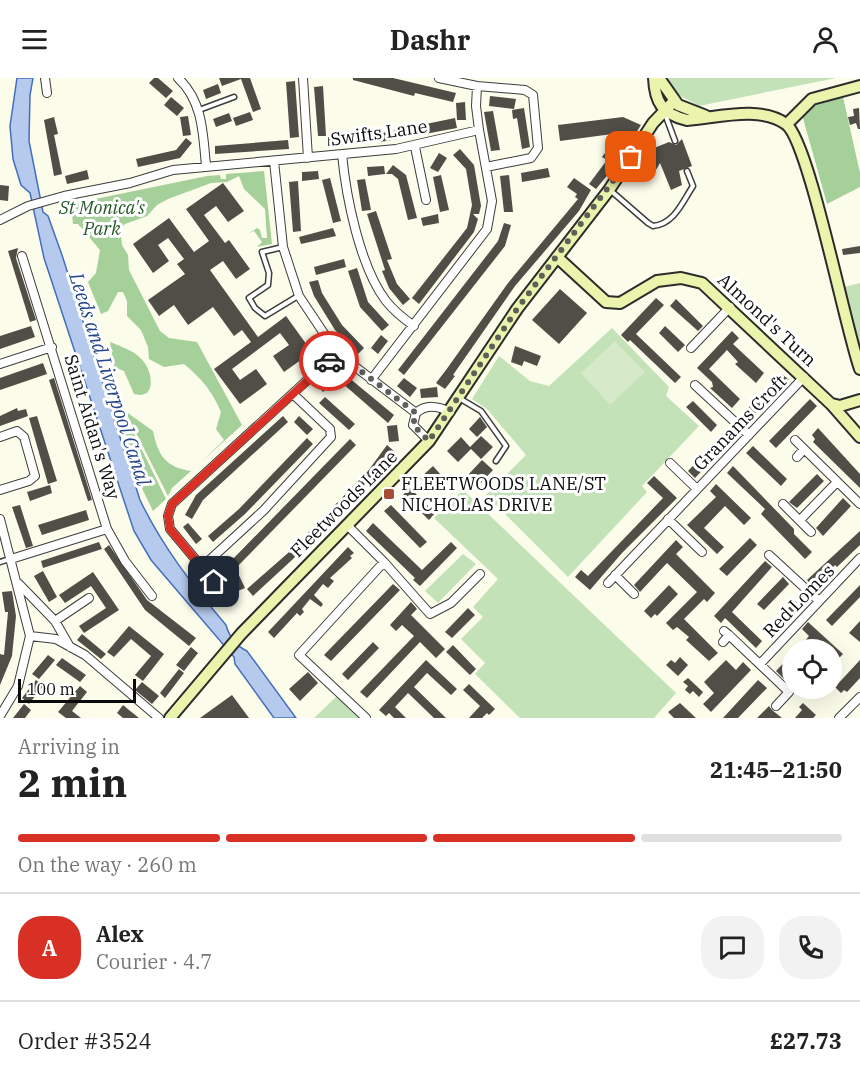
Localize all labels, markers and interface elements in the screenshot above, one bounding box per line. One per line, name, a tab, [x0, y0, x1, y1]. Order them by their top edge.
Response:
text: Dashr	[390, 22, 470, 57]
icon: menu	[18, 23, 51, 56]
icon: person	[809, 23, 842, 56]
street label: Swifts Lane	[329, 114, 429, 151]
pin	[605, 131, 656, 182]
icon: bag	[614, 140, 647, 173]
park label: St Monica's Park	[58, 196, 145, 240]
water label: Leeds and Liverpool Canal	[63, 268, 158, 489]
street label: Almond's Turn	[713, 268, 821, 371]
courier	[299, 331, 359, 391]
icon: car	[313, 345, 346, 378]
street label: Saint Aidan's Way	[59, 351, 126, 503]
street label: Granams Croft	[688, 370, 791, 475]
street label: Fleetwoods Lane	[285, 445, 402, 562]
place label: FLEETWOODS LANE/ST NICHOLAS DRIVE	[401, 472, 606, 516]
marker: FLEETWOODS LANE/ST NICHOLAS DRIVE	[382, 487, 396, 501]
pin	[188, 556, 239, 607]
street label: Red Lomes	[758, 559, 839, 642]
icon: home	[197, 565, 230, 598]
map controls	[782, 639, 842, 699]
button: locate	[782, 639, 842, 699]
scale bar	[18, 676, 136, 704]
text: 100 m	[27, 679, 75, 699]
text: Arriving in	[18, 733, 120, 760]
text: 21:45–21:50	[710, 755, 842, 784]
text: 2 min	[18, 757, 127, 808]
text: On the way · 260 m	[18, 851, 197, 878]
button: chat	[701, 916, 764, 979]
button: phone	[779, 916, 842, 979]
text: Alex	[96, 919, 144, 948]
text: A	[42, 933, 57, 962]
text: Courier · 4.7	[96, 948, 212, 975]
text: Order #3524	[18, 1026, 152, 1055]
text: £27.73	[770, 1026, 842, 1055]

